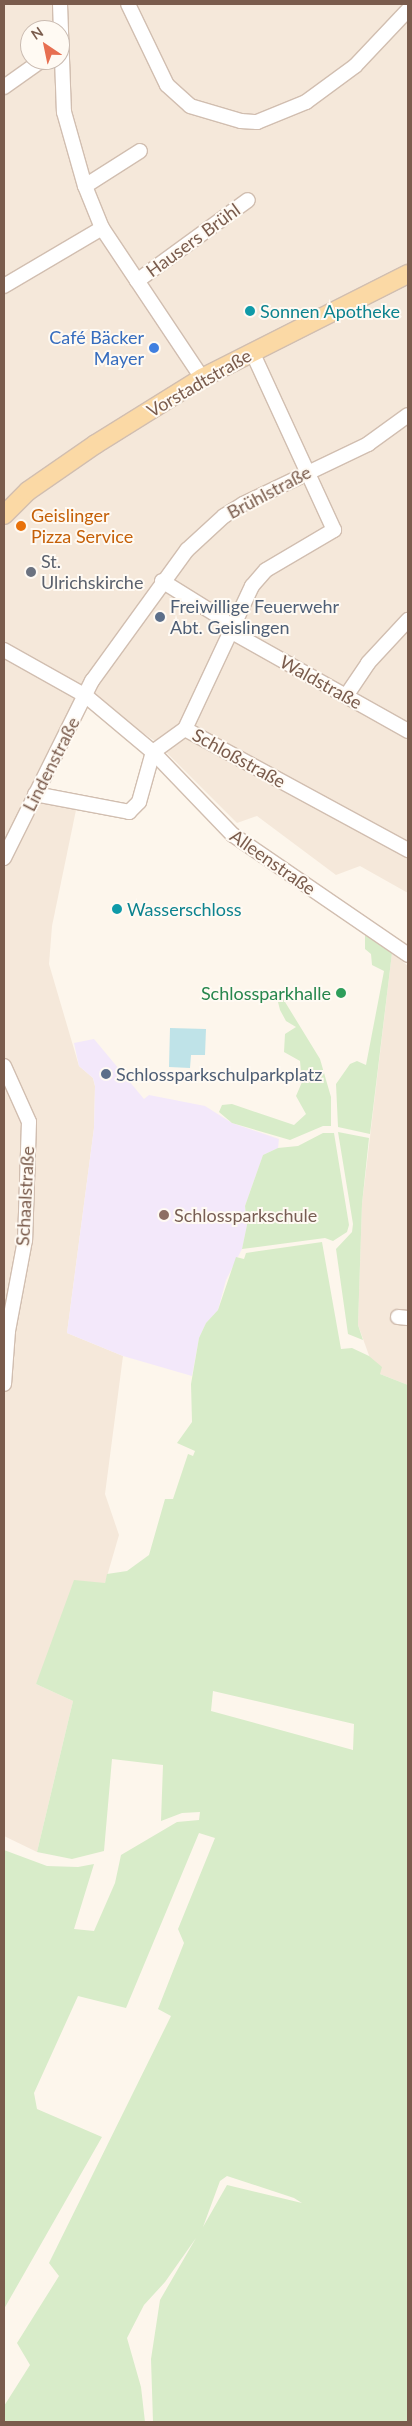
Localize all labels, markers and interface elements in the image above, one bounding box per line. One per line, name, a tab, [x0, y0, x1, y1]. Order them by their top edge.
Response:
north arrow	[20, 20, 70, 70]
text: N	[28, 23, 46, 43]
street label: Hausers Brühl	[142, 199, 244, 281]
place label: Sonnen Apotheke	[260, 300, 401, 322]
marker: Sonnen Apotheke	[244, 305, 256, 317]
place label: Café Bäcker Mayer	[49, 327, 144, 369]
marker: Café Bäcker Mayer	[148, 342, 160, 354]
street label: Vorstadtstraße	[143, 344, 255, 422]
street label: Brühlstraße	[223, 461, 315, 523]
place label: Geislinger Pizza Service	[31, 505, 133, 548]
marker: Geislinger Pizza Service	[15, 520, 27, 532]
place label: St. Ulrichskirche	[41, 551, 143, 594]
marker: St. Ulrichskirche	[25, 566, 37, 578]
place label: Freiwillige Feuerwehr Abt. Geislingen	[170, 596, 339, 638]
marker: Freiwillige Feuerwehr Abt. Geislingen	[154, 611, 166, 623]
street label: Waldstraße	[276, 651, 366, 713]
street label: Lindenstraße	[18, 713, 84, 815]
street label: Schloßstraße	[189, 724, 289, 792]
street label: Alleenstraße	[226, 825, 320, 899]
place label: Wasserschloss	[127, 898, 242, 920]
marker: Wasserschloss	[111, 903, 123, 915]
place label: Schlossparkhalle	[201, 982, 331, 1004]
marker: Schlossparkhalle	[335, 987, 347, 999]
place label: Schlossparkschulparkplatz	[116, 1063, 322, 1085]
marker: Schlossparkschulparkplatz	[100, 1068, 112, 1080]
street label: Schaalstraße	[12, 1145, 38, 1247]
place label: Schlossparkschule	[174, 1204, 317, 1226]
marker: Schlossparkschule	[158, 1209, 170, 1221]

